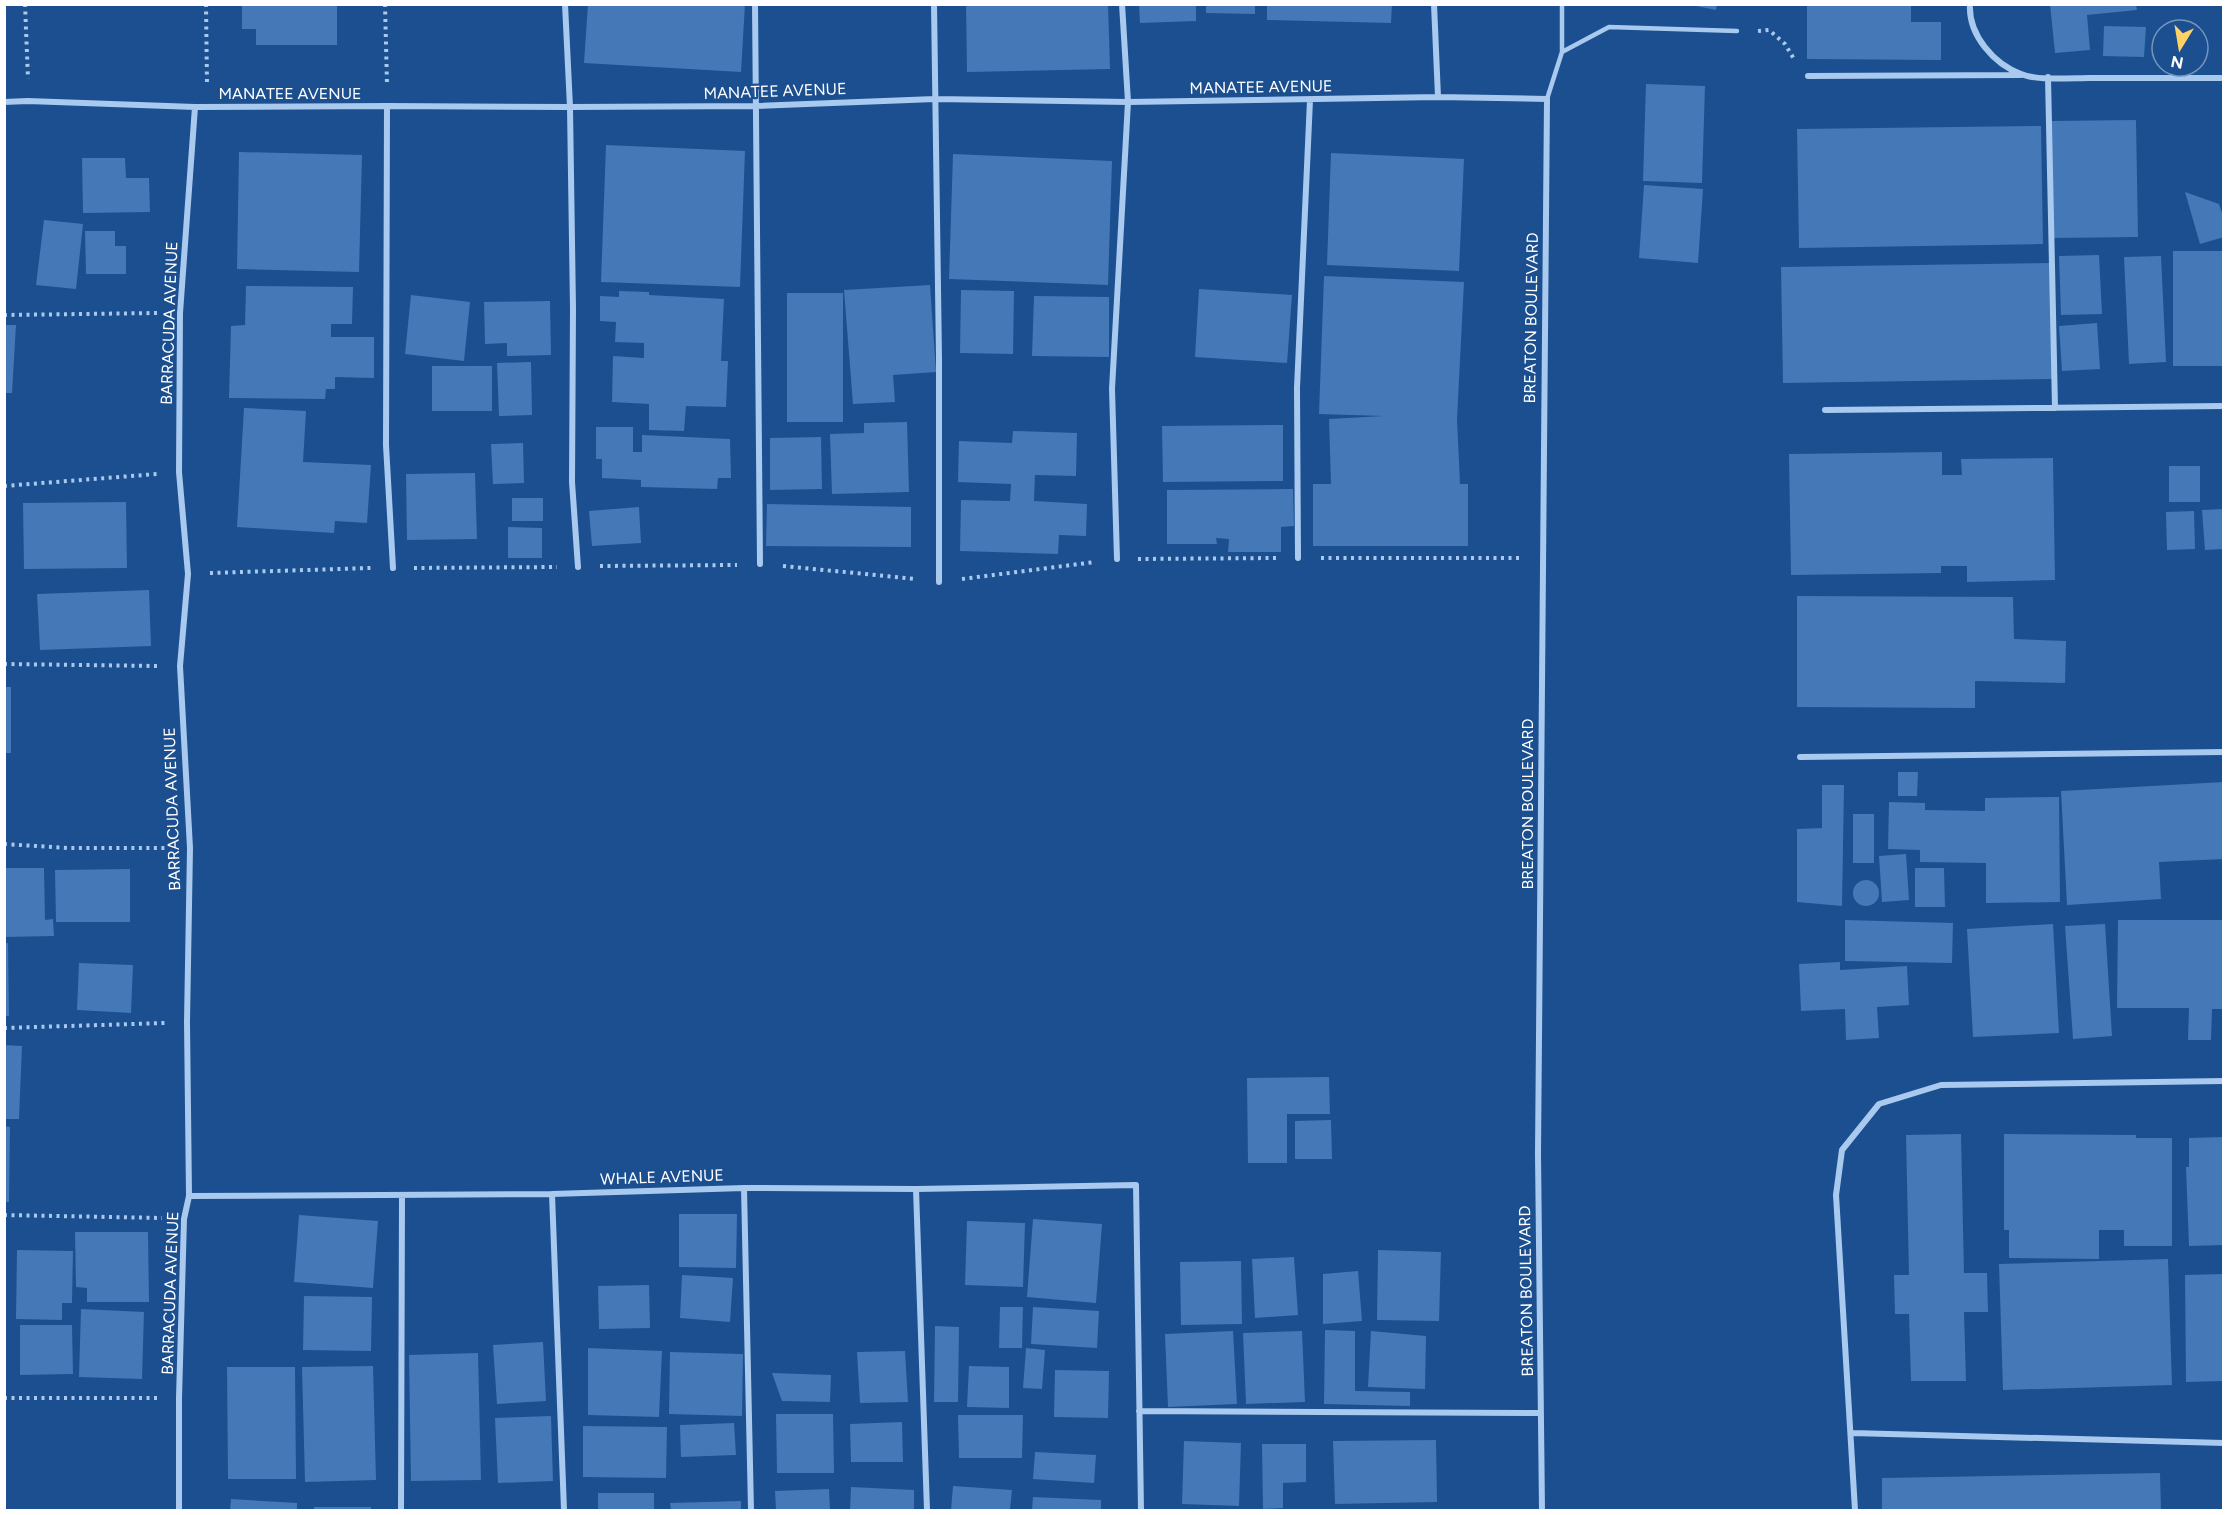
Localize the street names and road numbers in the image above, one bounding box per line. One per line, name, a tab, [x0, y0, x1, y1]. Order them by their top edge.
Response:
street label: MANATEE AVENUE	[1189, 76, 1333, 98]
street label: MANATEE AVENUE	[703, 79, 847, 103]
street label: MANATEE AVENUE	[219, 84, 361, 103]
street label: BREATON BOULEVARD	[1520, 232, 1542, 404]
street label: BARRACUDA AVENUE	[157, 241, 181, 405]
street label: BREATON BOULEVARD	[1518, 718, 1537, 890]
street label: BARRACUDA AVENUE	[160, 727, 184, 891]
street label: WHALE AVENUE	[600, 1165, 724, 1189]
street label: BREATON BOULEVARD	[1515, 1205, 1537, 1377]
street label: BARRACUDA AVENUE	[158, 1211, 182, 1375]

